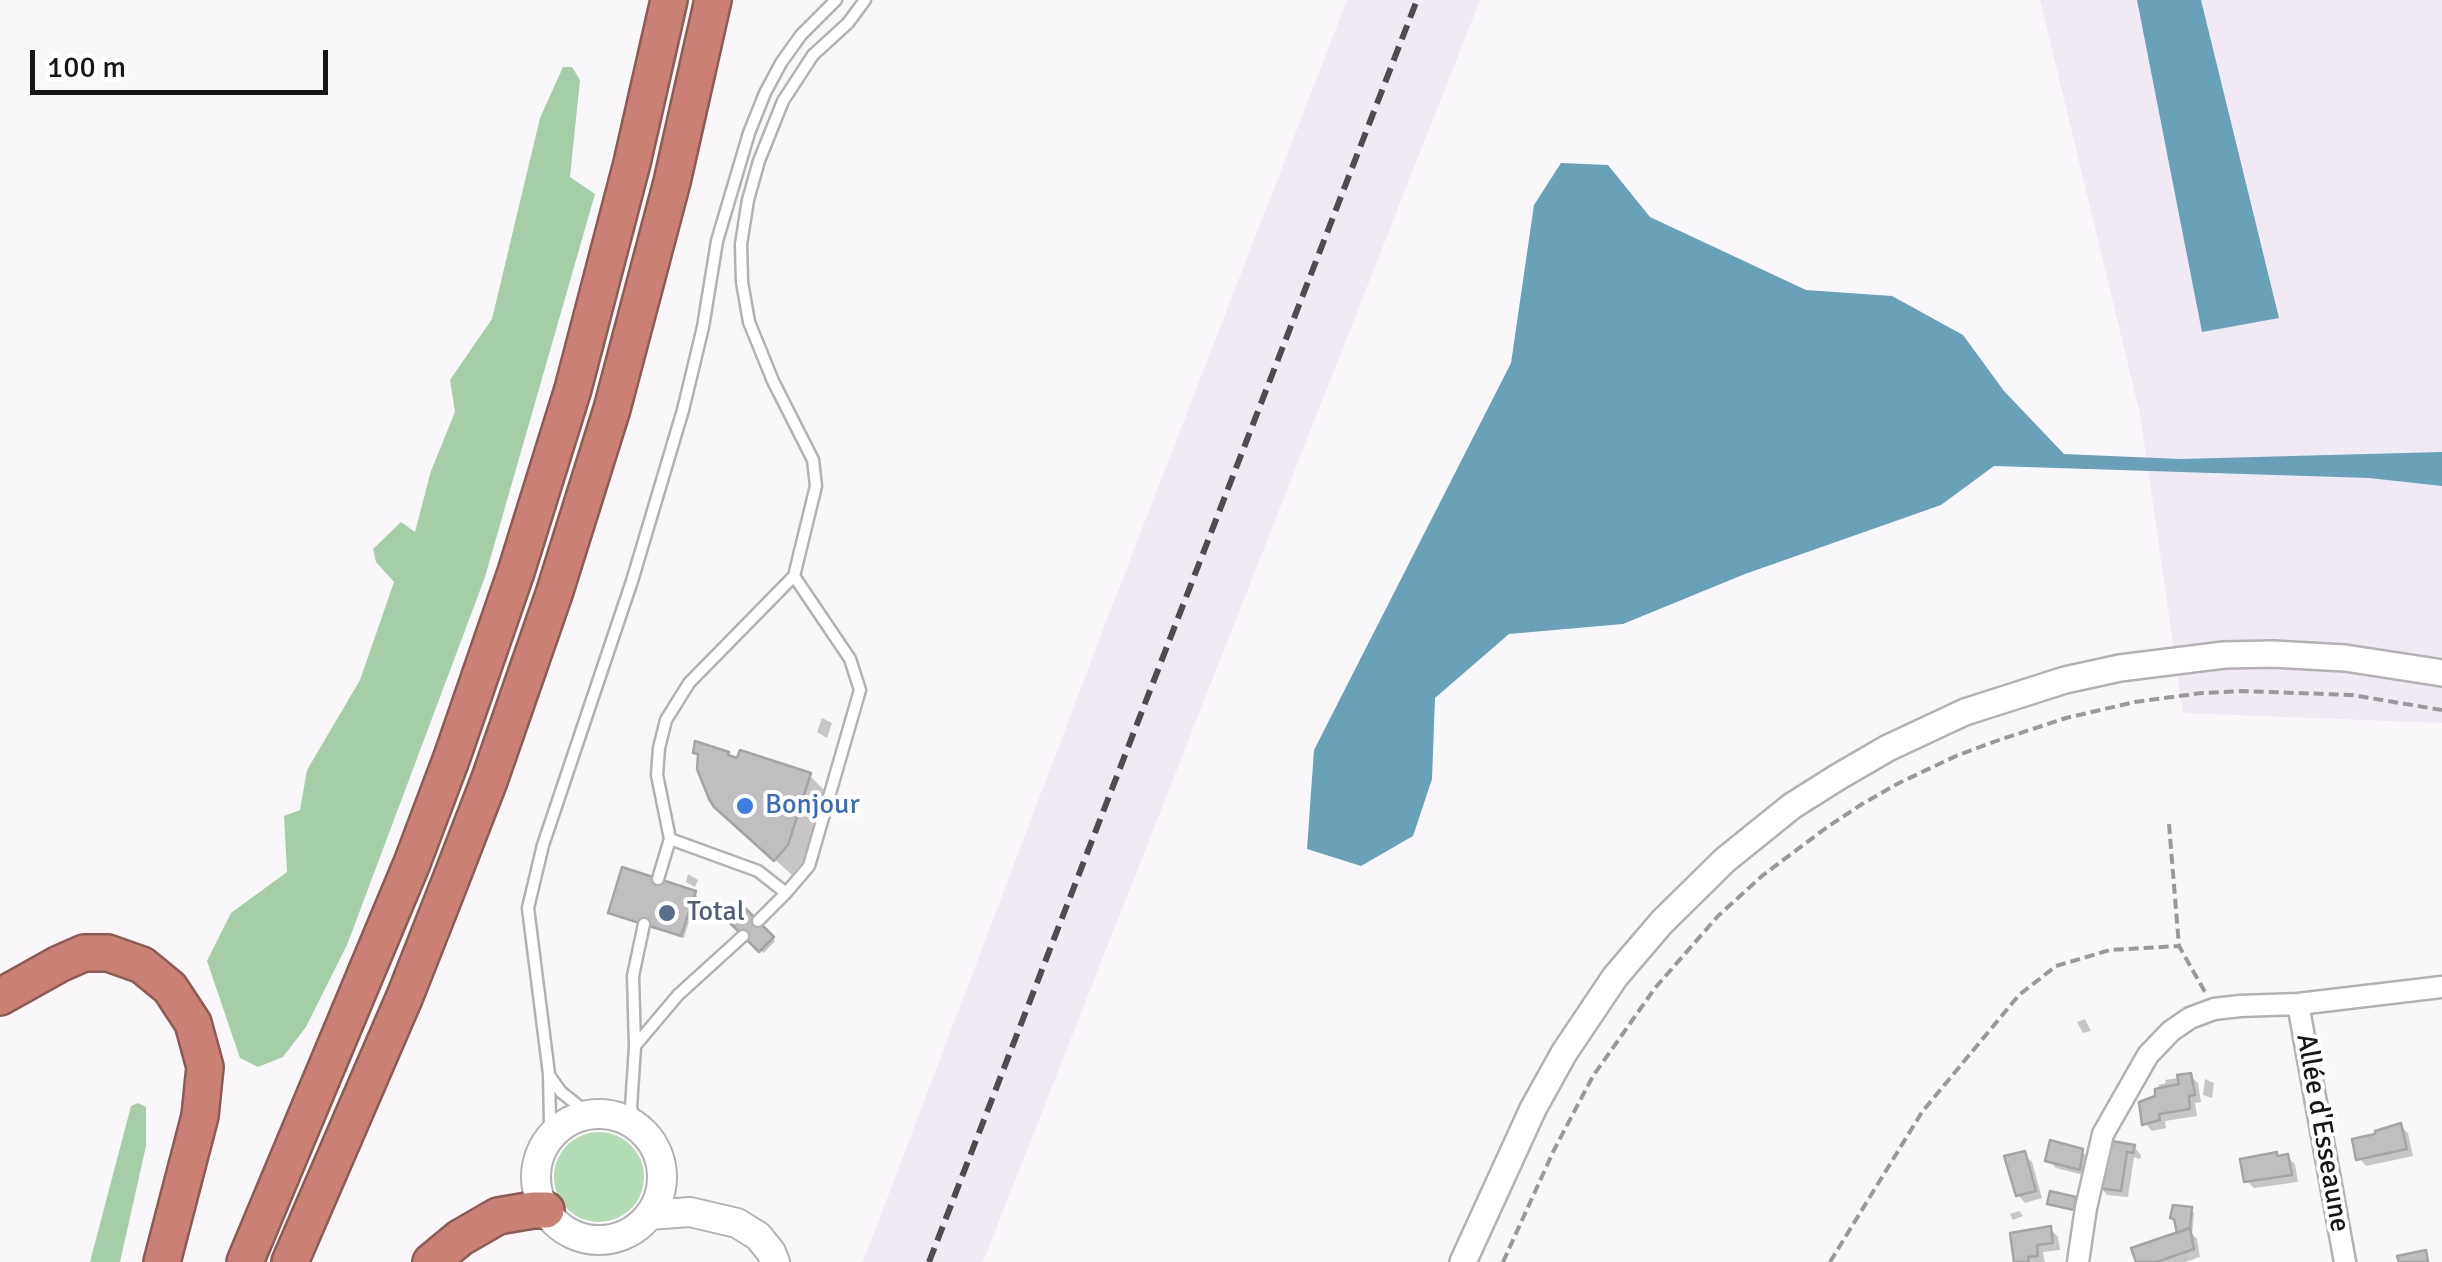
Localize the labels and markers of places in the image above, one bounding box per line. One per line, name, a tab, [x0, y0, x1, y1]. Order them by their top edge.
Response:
place label: Bonjour	[765, 789, 860, 823]
marker: Bonjour	[734, 795, 756, 817]
place label: Total	[687, 896, 745, 930]
marker: Total	[656, 902, 678, 924]

